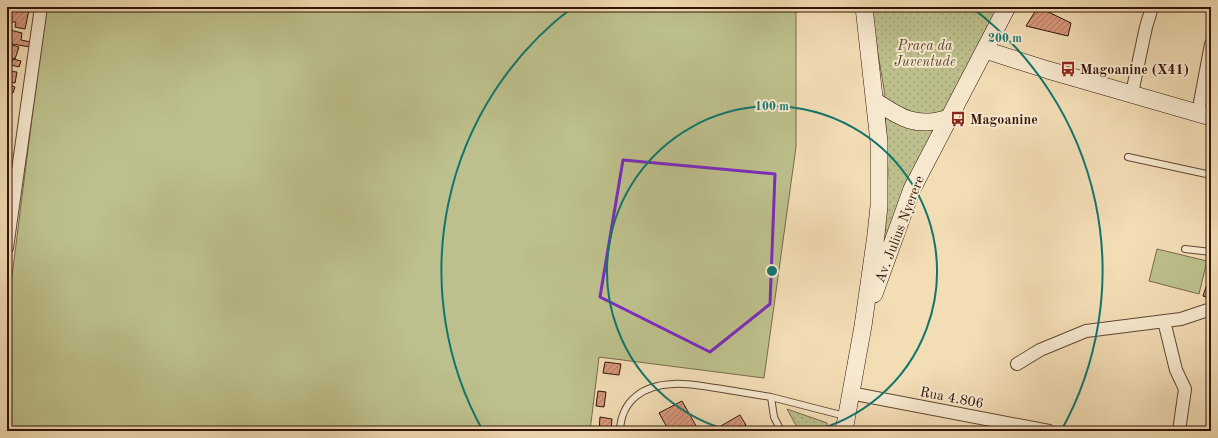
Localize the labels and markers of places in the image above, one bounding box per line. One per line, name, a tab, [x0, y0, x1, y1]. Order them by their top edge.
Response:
bus stop icon: Magoanine (X41)	[1059, 60, 1077, 78]
place label: Magoanine (X41)	[1080, 63, 1189, 77]
bus stop icon: Magoanine	[949, 110, 967, 128]
place label: Magoanine	[970, 113, 1038, 127]
centre of rings	[765, 264, 779, 278]

